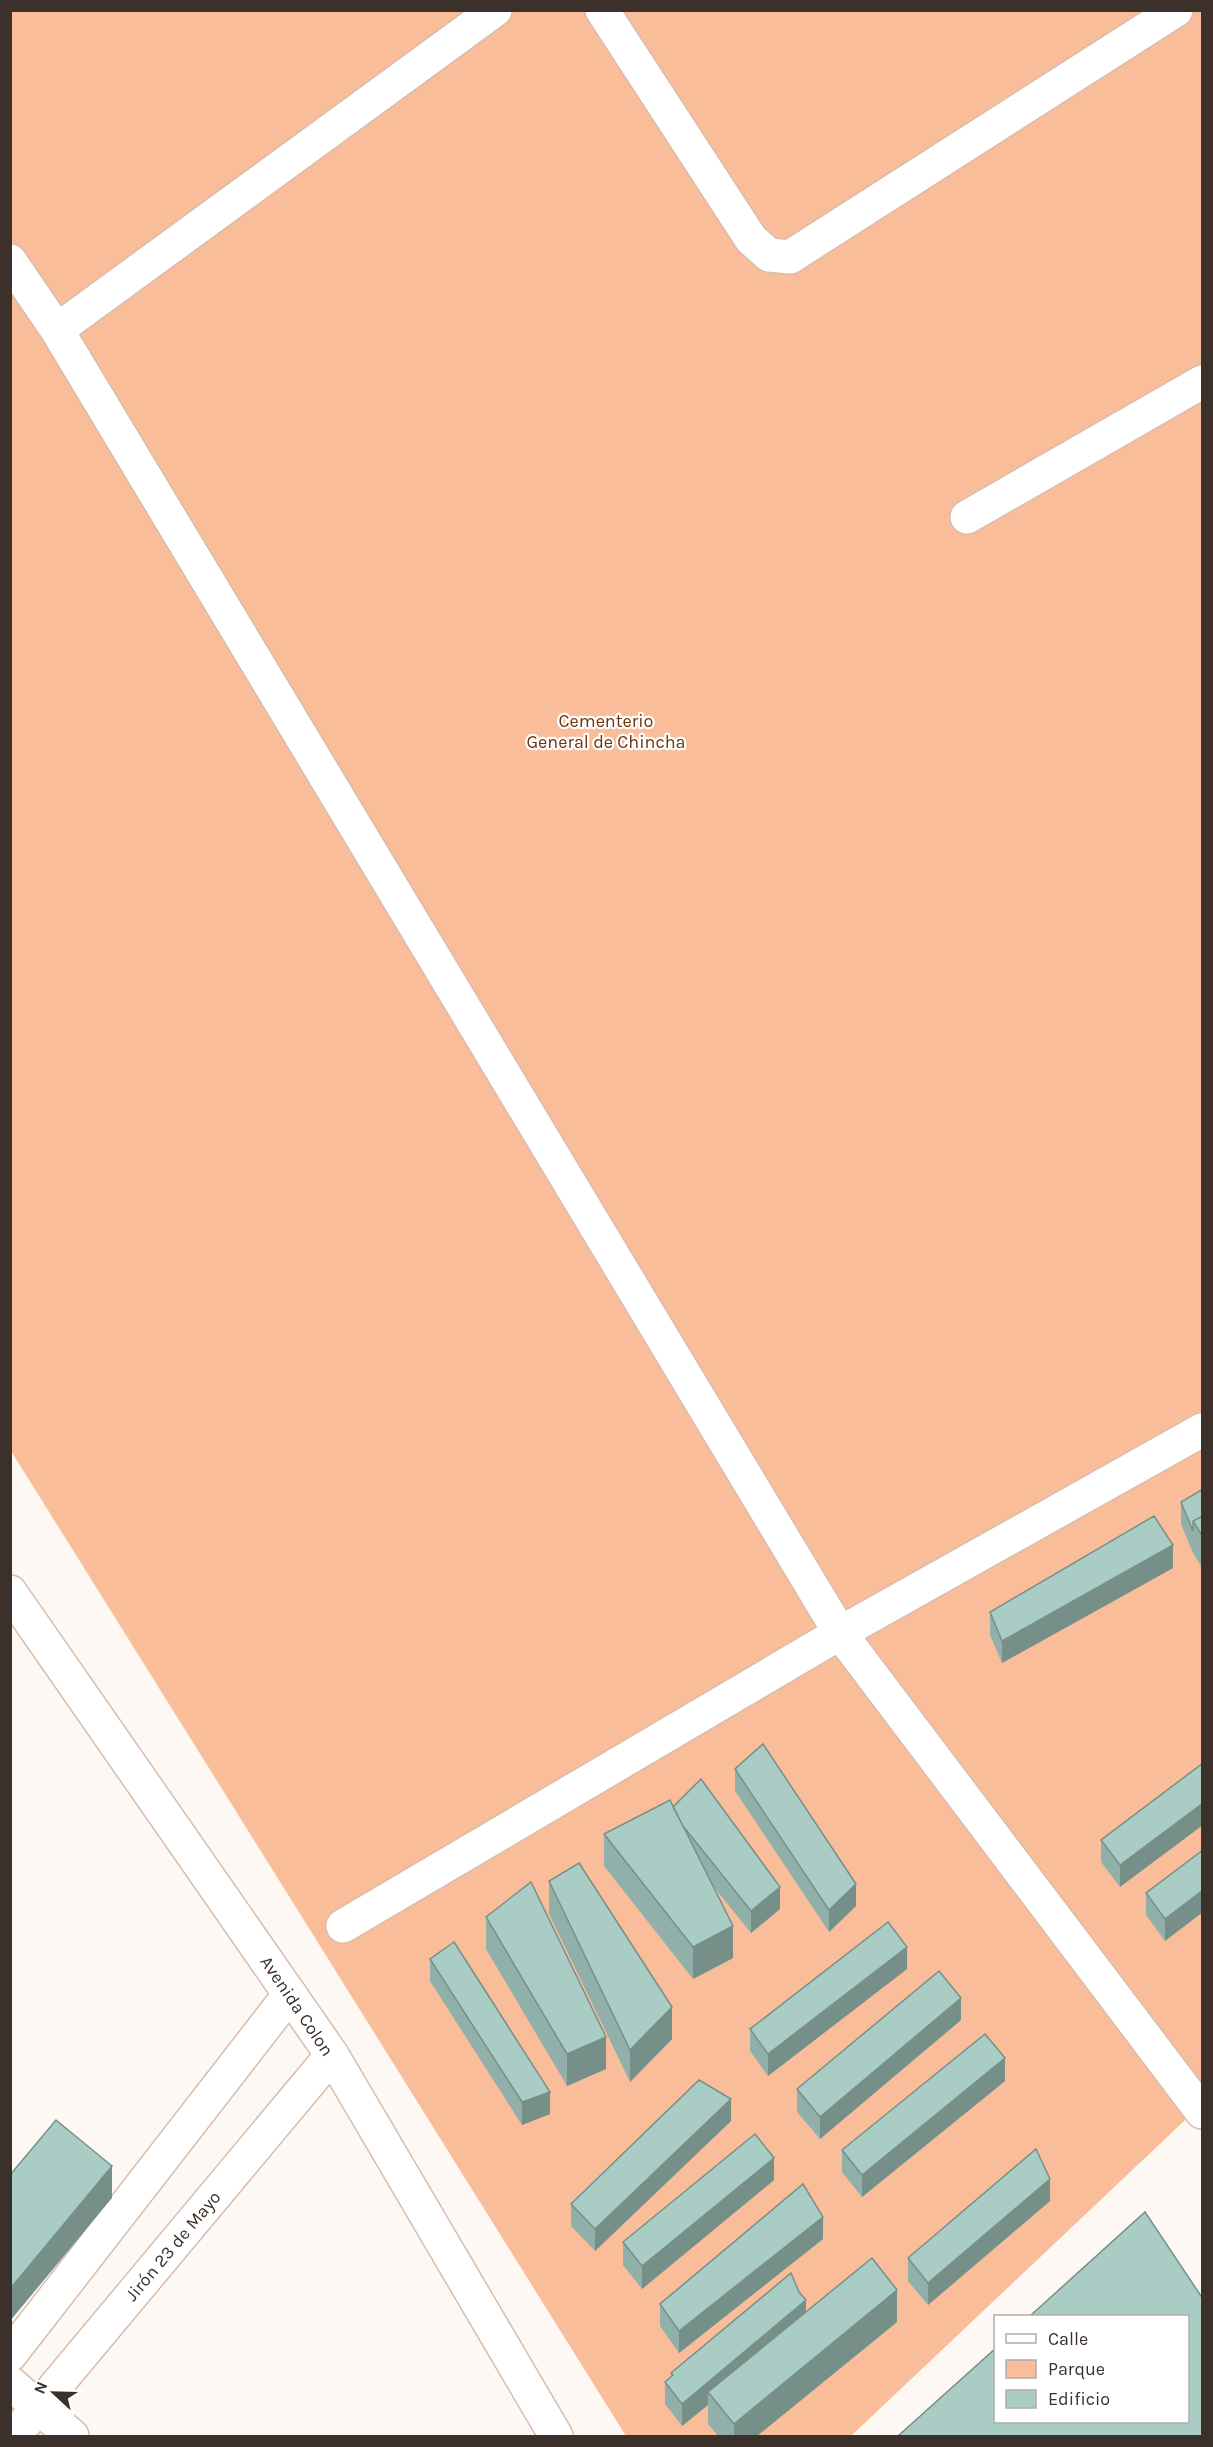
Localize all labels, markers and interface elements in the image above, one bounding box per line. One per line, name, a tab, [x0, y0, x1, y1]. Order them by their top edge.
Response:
park label: Cementerio General de Chincha	[526, 710, 686, 753]
street label: Avenida Colon	[255, 1952, 339, 2060]
street label: Jirón 23 de Mayo	[121, 2186, 225, 2306]
legend	[994, 2315, 1189, 2423]
text: Calle	[1048, 2328, 1088, 2350]
text: Parque	[1048, 2358, 1105, 2380]
north arrow	[24, 2363, 84, 2423]
text: N	[30, 2379, 52, 2396]
text: Edificio	[1048, 2388, 1110, 2410]

